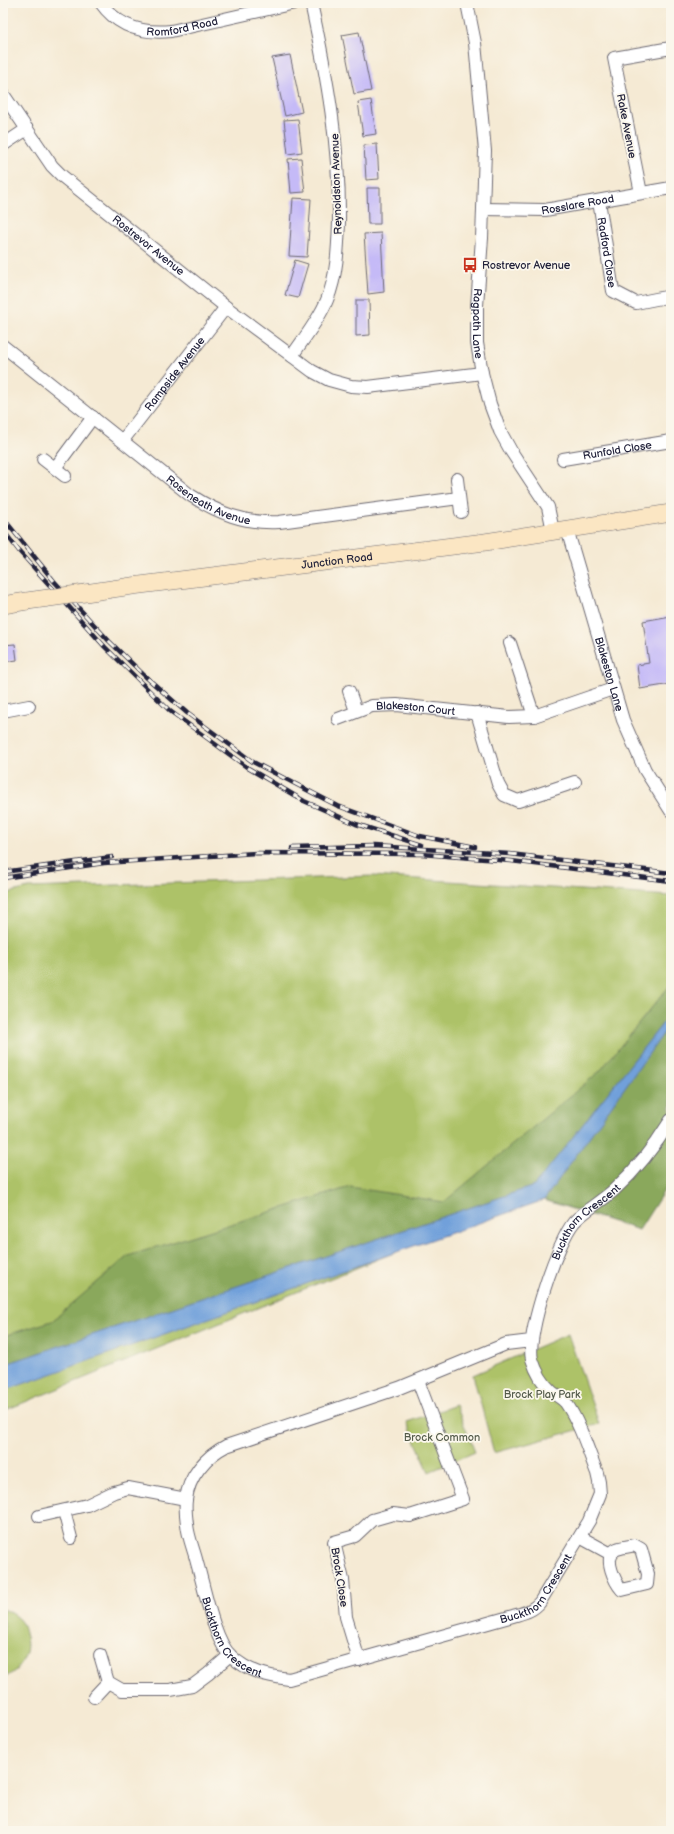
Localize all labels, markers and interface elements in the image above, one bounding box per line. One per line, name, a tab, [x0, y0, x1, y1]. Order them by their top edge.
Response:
street label: Romford Road	[146, 15, 219, 39]
street label: Rake Avenue	[614, 93, 639, 160]
street label: Reynoldston Avenue	[328, 133, 345, 235]
street label: Rosslare Road	[540, 192, 615, 218]
street label: Rostrevor Avenue	[110, 213, 187, 279]
street label: Radford Close	[595, 216, 618, 289]
bus stop icon: Rostrevor Avenue	[461, 256, 479, 274]
place label: Rostrevor Avenue	[482, 259, 571, 272]
street label: Ragpath Lane	[470, 288, 486, 360]
street label: Rampside Avenue	[142, 334, 208, 414]
street label: Runfold Close	[582, 438, 653, 463]
street label: Roseneath Avenue	[163, 473, 252, 528]
street label: Junction Road	[300, 550, 373, 572]
street label: Blakeston Lane	[592, 635, 626, 713]
street label: Blakeston Court	[376, 699, 456, 718]
street label: Buckthorn Crescent	[549, 1181, 624, 1262]
park label: Brock Play Park	[504, 1388, 581, 1401]
park label: Brock Common	[404, 1431, 480, 1444]
street label: Brock Close	[328, 1546, 351, 1608]
street label: Buckthorn Crescent	[498, 1551, 575, 1626]
street label: Buckthorn Crescent	[199, 1596, 264, 1680]

